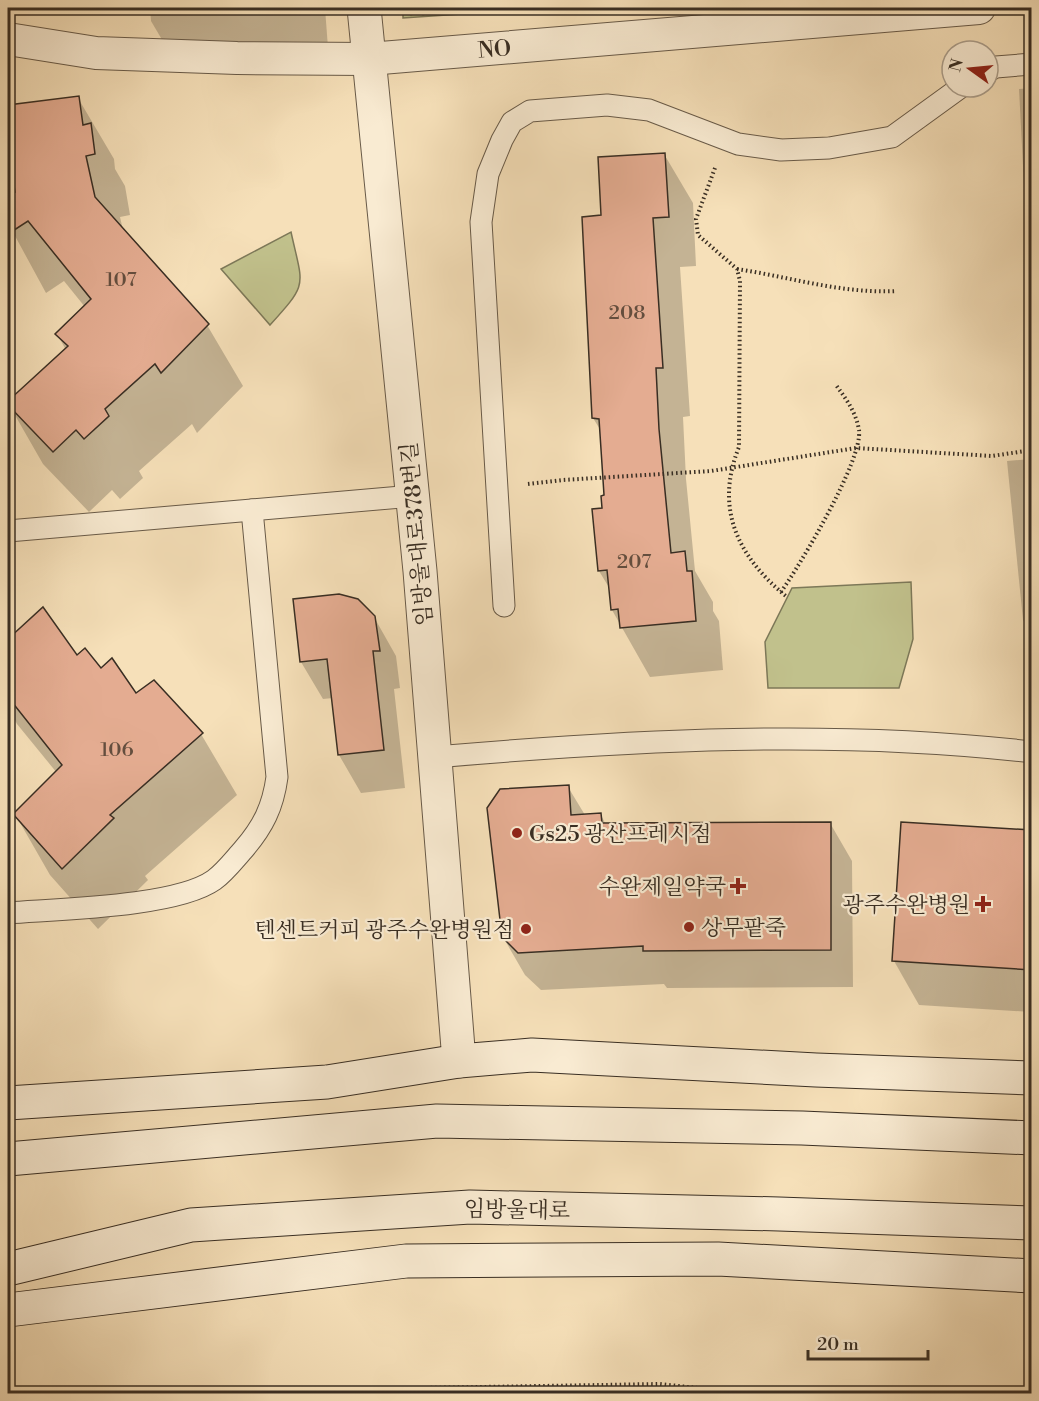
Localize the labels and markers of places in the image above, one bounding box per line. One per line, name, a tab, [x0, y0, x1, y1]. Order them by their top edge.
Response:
place label: Gs25 광산프레시점	[529, 821, 712, 848]
marker: Gs25 광산프레시점	[510, 826, 524, 840]
place label: 수완제일약국	[598, 874, 726, 901]
marker: 수완제일약국	[731, 879, 745, 893]
place label: 광주수완병원	[842, 892, 970, 919]
marker: 광주수완병원	[974, 895, 992, 913]
place label: 상무팥죽	[701, 915, 786, 942]
place label: 텐센트커피 광주수완병원점	[254, 917, 514, 944]
marker: 상무팥죽	[682, 920, 696, 934]
marker: 텐센트커피 광주수완병원점	[519, 922, 533, 936]

